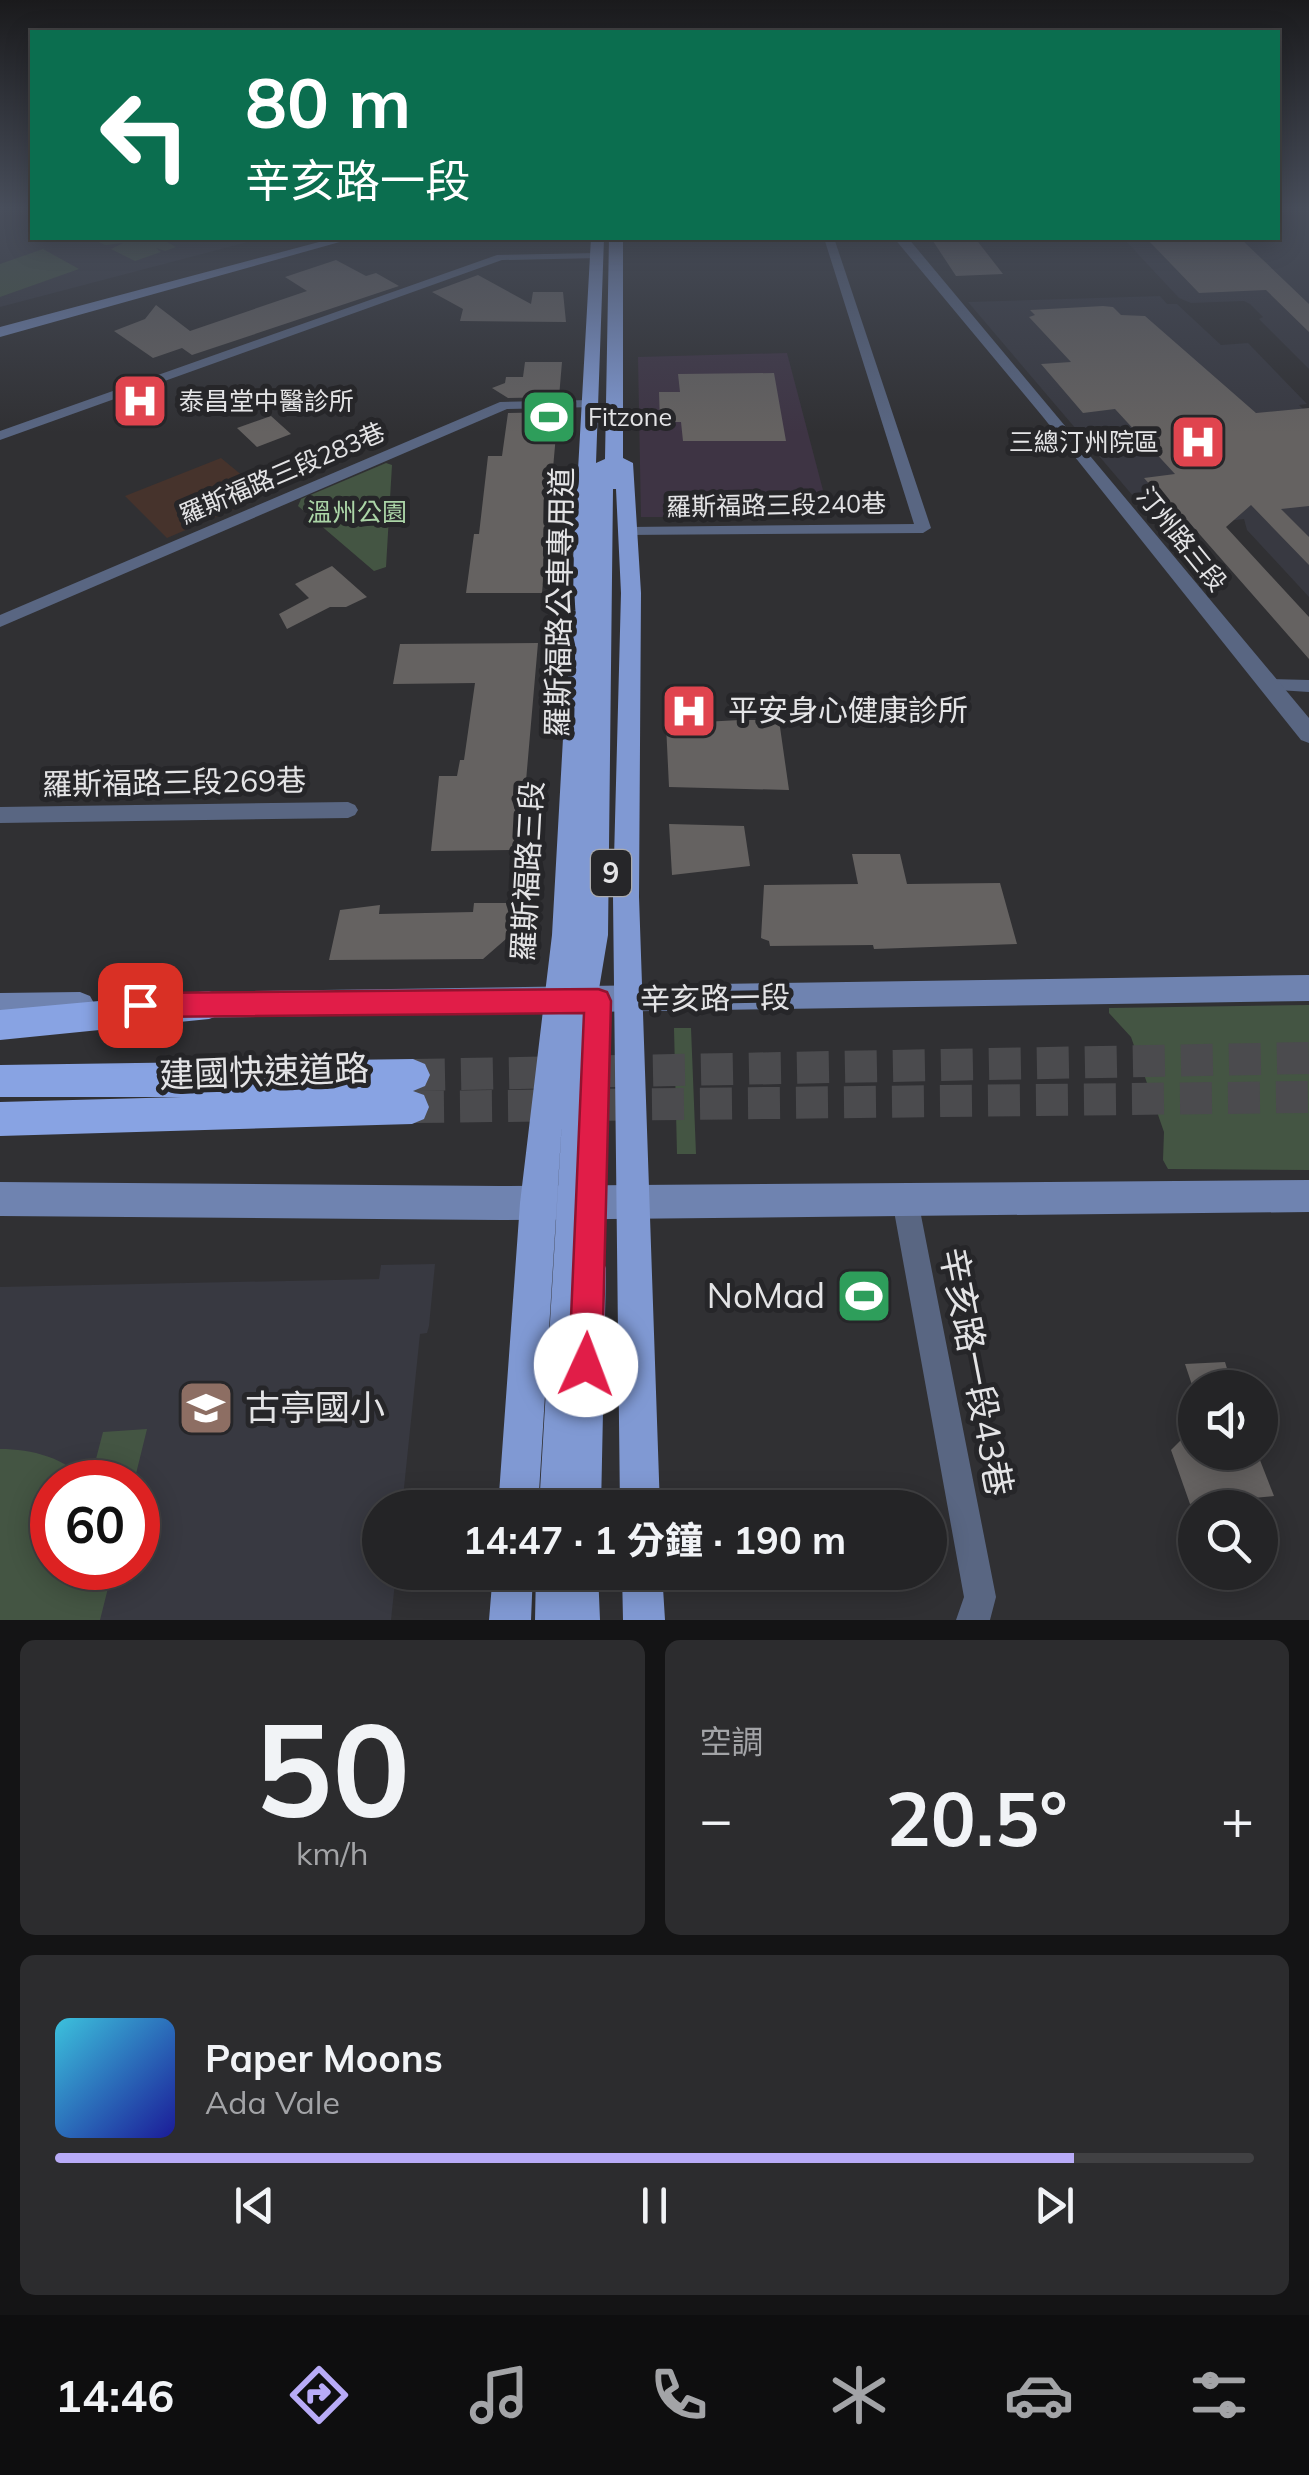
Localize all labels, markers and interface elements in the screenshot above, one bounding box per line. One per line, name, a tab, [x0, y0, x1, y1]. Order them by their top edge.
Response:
text: 80 m	[245, 58, 411, 146]
icon: left	[80, 70, 210, 200]
text: 辛亥路一段	[245, 152, 470, 208]
hospital icon: 泰昌堂中醫診所	[110, 371, 170, 431]
place label: 泰昌堂中醫診所	[179, 385, 354, 416]
sports icon: Fitzone	[519, 387, 579, 447]
place label: Fitzone	[588, 401, 672, 432]
hospital icon: 三總汀州院區	[1168, 412, 1228, 472]
street label: 羅斯福路三段283巷	[174, 415, 389, 530]
place label: 三總汀州院區	[1009, 426, 1159, 457]
street label: 羅斯福路公車專用道	[538, 467, 580, 737]
street label: 汀州路三段	[1131, 480, 1234, 597]
street label: 羅斯福路三段240巷	[666, 487, 886, 522]
park label: 溫州公園	[307, 496, 407, 527]
hospital icon: 平安身心健康診所	[659, 681, 719, 741]
place label: 平安身心健康診所	[728, 691, 968, 729]
street label: 羅斯福路三段269巷	[42, 761, 306, 803]
street label: 羅斯福路三段	[503, 780, 551, 962]
road number: 9	[591, 850, 631, 896]
pin	[98, 963, 183, 1048]
icon: arrive	[113, 978, 168, 1033]
street label: 辛亥路一段	[640, 978, 790, 1018]
street label: 建國快速道路	[158, 1045, 370, 1097]
street label: 辛亥路一段43巷	[931, 1244, 1023, 1500]
sports icon: NoMad	[834, 1266, 894, 1326]
place label: NoMad	[707, 1273, 825, 1317]
position arrow	[534, 1313, 638, 1417]
map controls	[1178, 1370, 1278, 1590]
button: sound	[1178, 1370, 1278, 1470]
school or university icon: 古亭國小	[176, 1378, 236, 1438]
place label: 古亭國小	[245, 1385, 385, 1429]
speed limit sign: 60	[30, 1460, 160, 1590]
button: search	[1178, 1490, 1278, 1590]
text: 14:47 · 1 分鐘 · 190 m	[463, 1516, 846, 1564]
text: 50	[254, 1686, 410, 1850]
text: 空調	[700, 1721, 764, 1761]
text: 20.5°	[886, 1771, 1068, 1865]
text: −	[700, 1784, 733, 1853]
text: +	[1221, 1784, 1254, 1853]
text: km/h	[296, 1833, 368, 1873]
text: Paper Moons	[205, 2034, 443, 2082]
text: Ada Vale	[205, 2082, 340, 2122]
icon: previous	[227, 2178, 282, 2233]
icon: pause	[627, 2178, 682, 2233]
icon: next	[1027, 2178, 1082, 2233]
icon: directions	[284, 2360, 354, 2430]
icon: music	[464, 2360, 534, 2430]
icon: phone	[644, 2360, 714, 2430]
icon: climate	[824, 2360, 894, 2430]
icon: car	[1004, 2360, 1074, 2430]
icon: filters	[1184, 2360, 1254, 2430]
text: 14:46	[55, 2367, 174, 2423]

